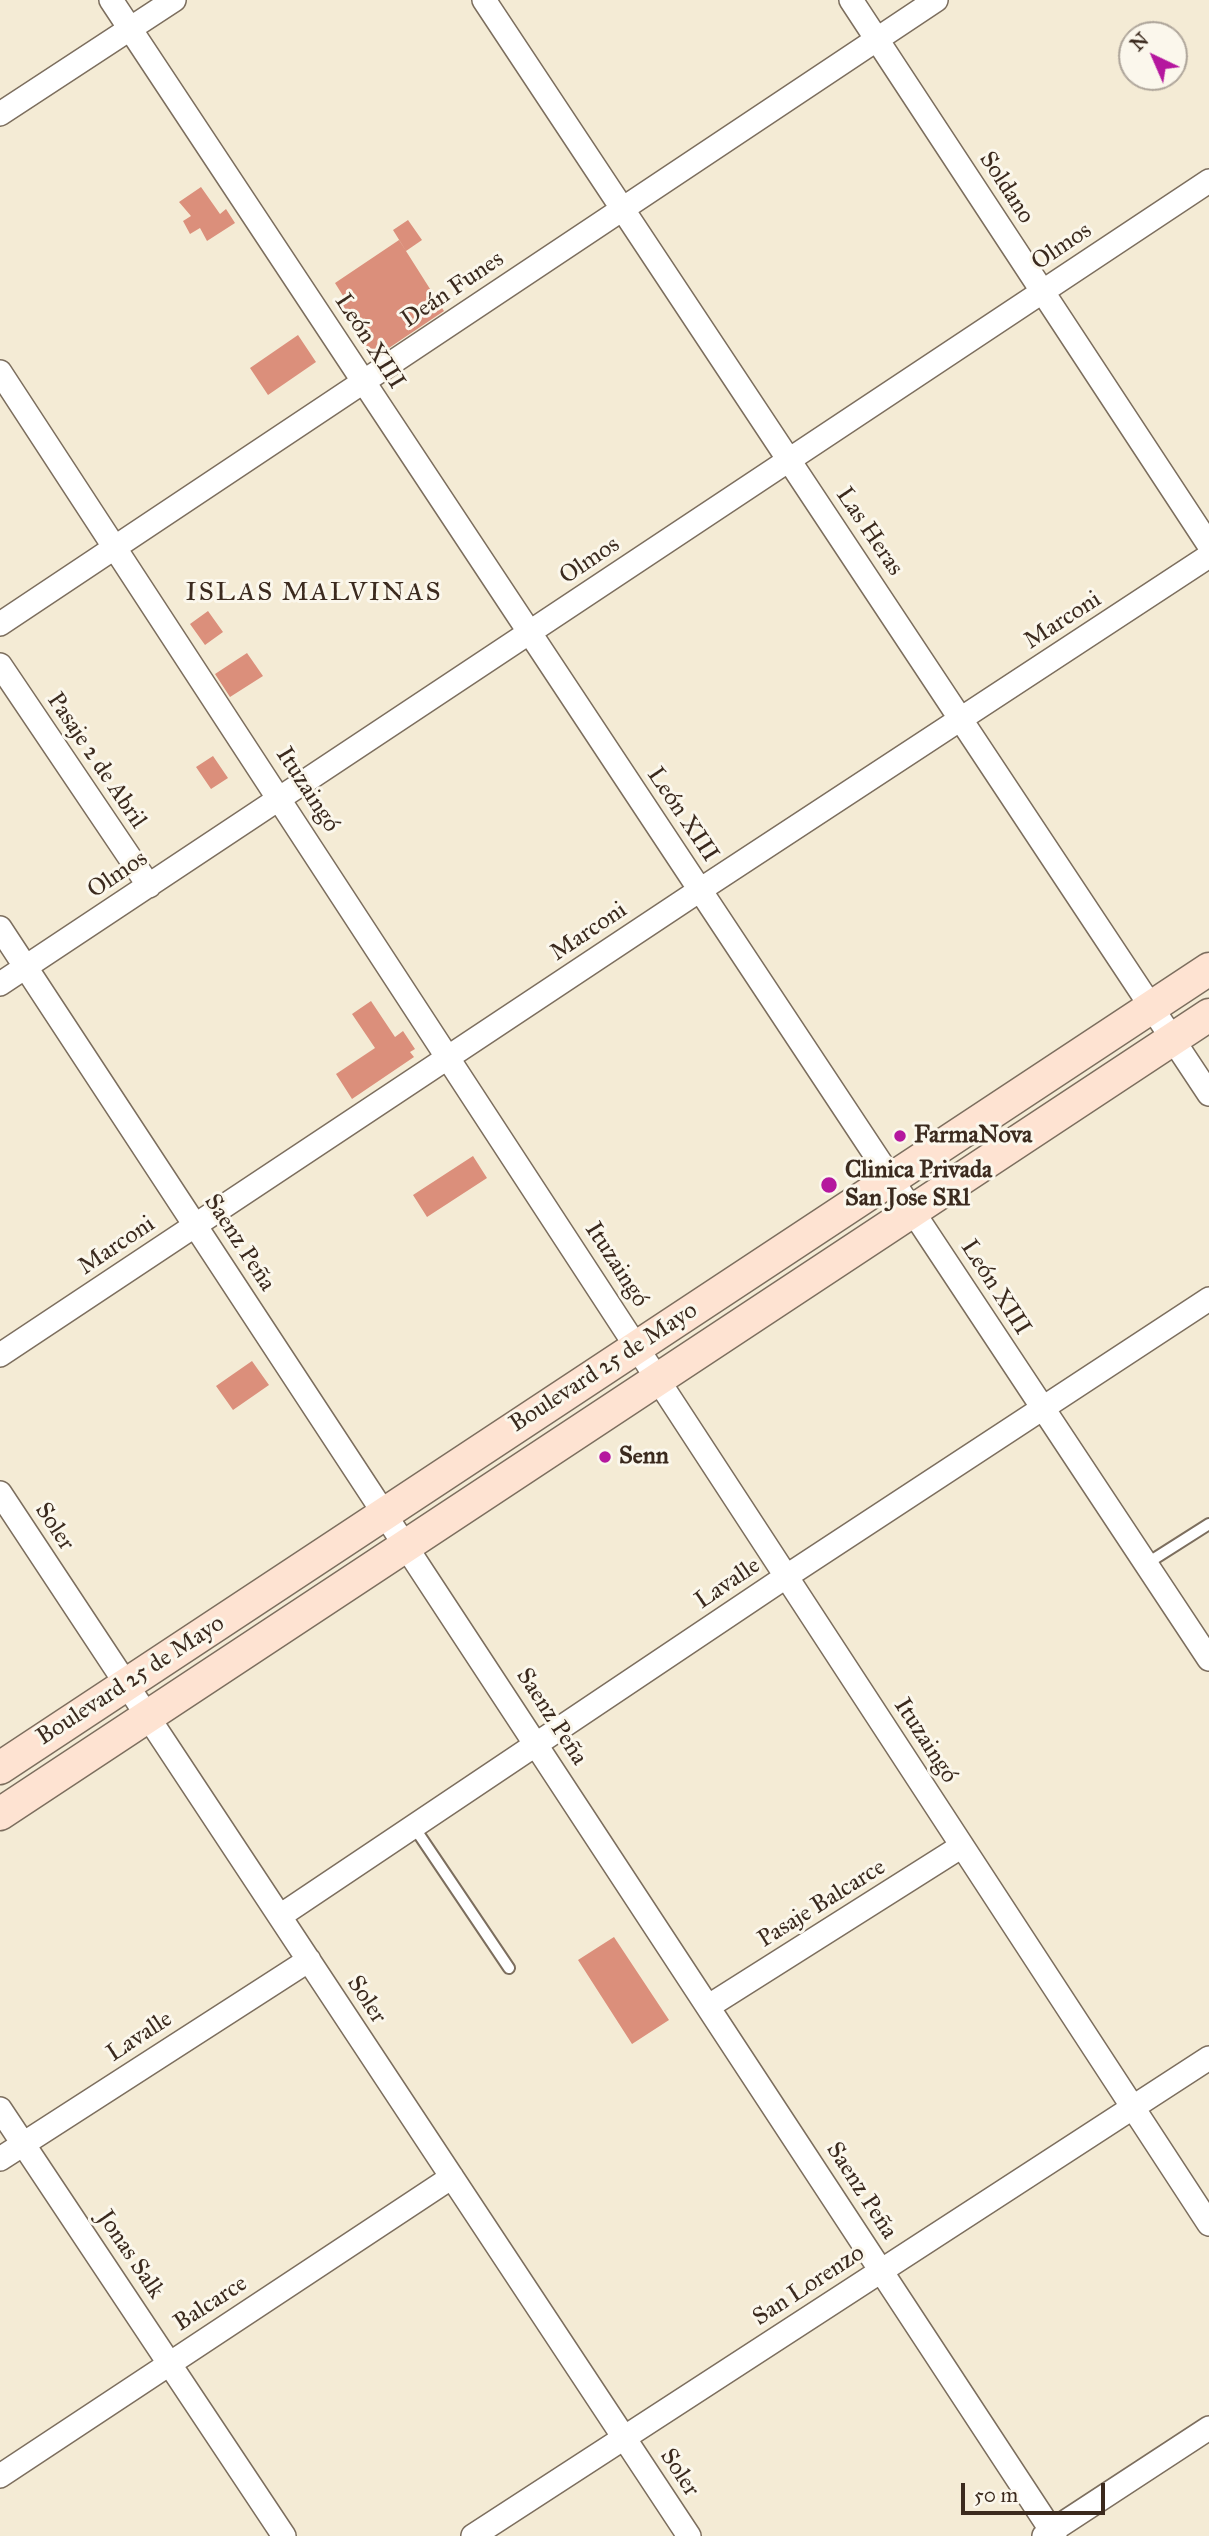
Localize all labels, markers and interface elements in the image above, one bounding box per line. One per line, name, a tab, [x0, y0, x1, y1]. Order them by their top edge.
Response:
north arrow	[1118, 21, 1188, 91]
text: N	[1126, 28, 1153, 56]
street label: Soldano	[972, 147, 1040, 229]
street label: Olmos	[1027, 217, 1097, 277]
street label: Deán Funes	[396, 245, 510, 335]
street label: León XIII	[328, 289, 410, 395]
street label: Las Heras	[829, 482, 909, 582]
street label: Olmos	[555, 531, 625, 591]
district label: ISLAS MALVINAS	[187, 578, 441, 610]
street label: Marconi	[1019, 586, 1107, 656]
street label: Pasaje 2 de Abril	[40, 688, 152, 834]
street label: Ituzaingó	[269, 742, 345, 838]
street label: León XIII	[640, 762, 724, 868]
street label: Olmos	[83, 845, 153, 905]
street label: Marconi	[545, 896, 633, 968]
place label: FarmaNova	[914, 1122, 1032, 1150]
marker: FarmaNova	[892, 1128, 908, 1144]
place label: Clinica Privada San Jose SRl	[845, 1157, 992, 1213]
marker: Clinica Privada San Jose SRl	[819, 1175, 839, 1195]
street label: Saenz Peña	[197, 1189, 281, 1297]
street label: Marconi	[73, 1210, 161, 1282]
street label: Ituzaingó	[578, 1217, 654, 1313]
street label: León XIII	[954, 1235, 1036, 1341]
street label: Boulevard 25 de Mayo	[505, 1297, 703, 1439]
place label: Senn	[619, 1443, 669, 1471]
marker: Senn	[597, 1449, 613, 1465]
street label: Soler	[28, 1498, 80, 1556]
street label: Lavalle	[690, 1552, 766, 1616]
street label: Boulevard 25 de Mayo	[32, 1610, 230, 1752]
street label: Saenz Peña	[509, 1663, 593, 1771]
street label: Ituzaingó	[887, 1693, 963, 1789]
street label: Pasaje Balcarce	[753, 1853, 891, 1955]
street label: Soler	[340, 1971, 392, 2029]
street label: Lavalle	[102, 2005, 178, 2069]
street label: Saenz Peña	[819, 2137, 903, 2245]
street label: Jonas Salk	[90, 2205, 170, 2305]
street label: San Lorenzo	[748, 2239, 870, 2333]
street label: Balcarce	[169, 2270, 253, 2338]
street label: Soler	[653, 2444, 705, 2502]
scale bar	[964, 2470, 1108, 2514]
text: 50 m	[974, 2482, 1018, 2508]

